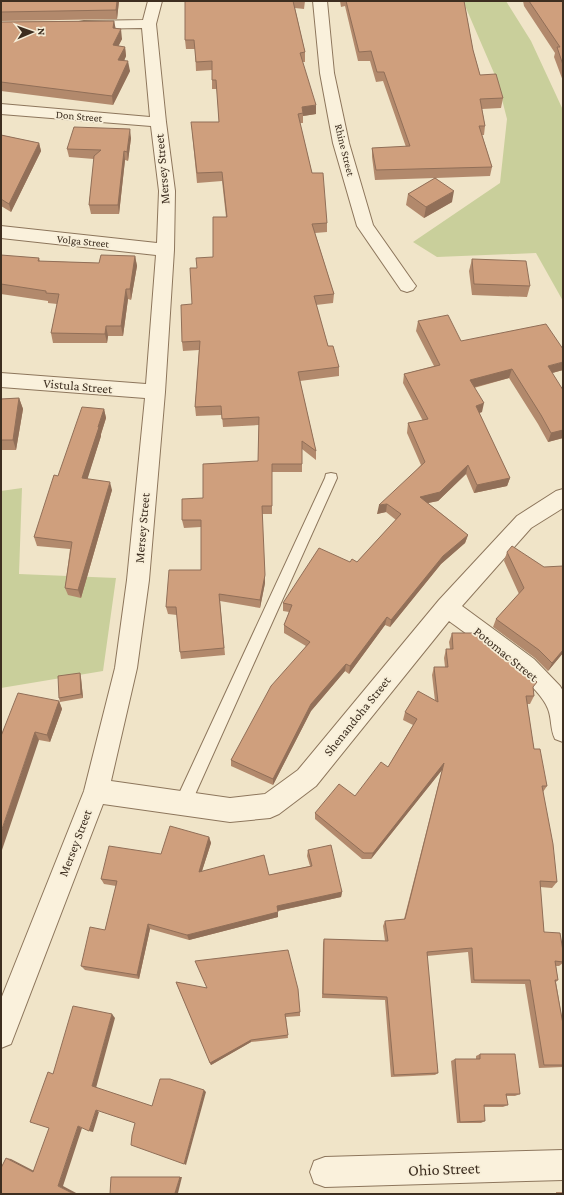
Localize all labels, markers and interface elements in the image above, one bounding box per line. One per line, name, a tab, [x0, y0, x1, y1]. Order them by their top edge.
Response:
north arrow	[12, 12, 52, 52]
text: N	[36, 28, 48, 36]
street label: Don Street	[55, 108, 103, 124]
street label: Rhine Street	[333, 123, 357, 178]
street label: Mersey Street	[151, 132, 173, 205]
street label: Volga Street	[56, 232, 110, 251]
street label: Vistula Street	[43, 376, 114, 397]
street label: Mersey Street	[131, 491, 153, 564]
street label: Potomac Street	[471, 624, 542, 685]
street label: Shenandoha Street	[320, 673, 394, 759]
street label: Mersey Street	[55, 807, 95, 879]
street label: Ohio Street	[408, 1159, 481, 1179]

